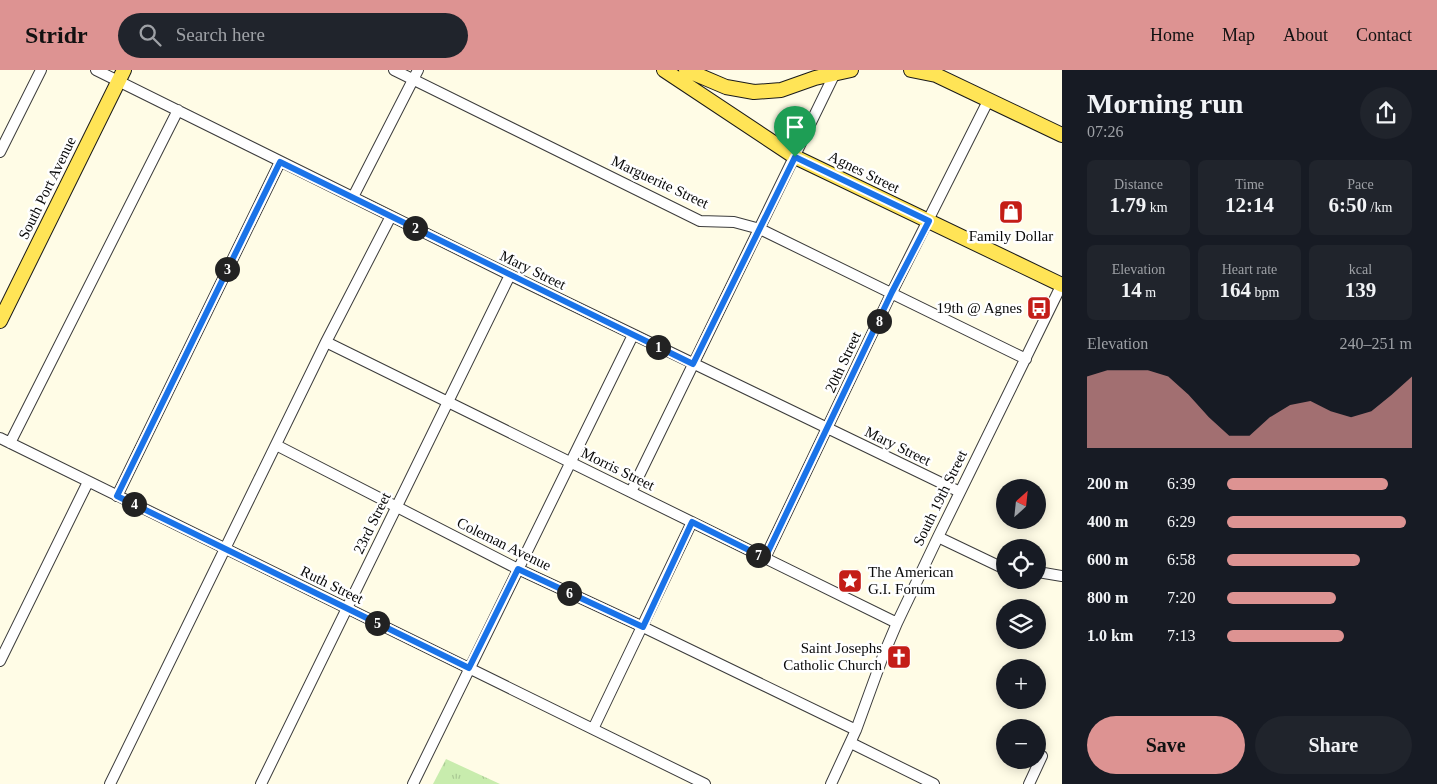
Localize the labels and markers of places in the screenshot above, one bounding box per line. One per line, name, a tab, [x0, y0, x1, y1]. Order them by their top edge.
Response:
pin	[774, 106, 816, 157]
shop icon: Family Dollar	[998, 199, 1024, 225]
pin: 2	[402, 216, 428, 240]
place label: Family Dollar	[969, 228, 1053, 244]
pin: 3	[214, 256, 240, 282]
bus stop icon: 19th @ Agnes	[1026, 295, 1052, 321]
place label: 19th @ Agnes	[937, 300, 1022, 316]
pin: 8	[866, 308, 892, 334]
pin: 1	[646, 334, 670, 360]
pin: 4	[122, 492, 146, 516]
pin: 7	[746, 542, 770, 568]
place label: The American G.I. Forum	[868, 564, 954, 597]
place icon: The American G.I. Forum	[837, 568, 863, 594]
pin: 6	[556, 580, 582, 606]
pin: 5	[364, 610, 390, 636]
place label: Saint Josephs Catholic Church	[783, 640, 882, 673]
church icon: Saint Josephs Catholic Church	[886, 644, 912, 670]

